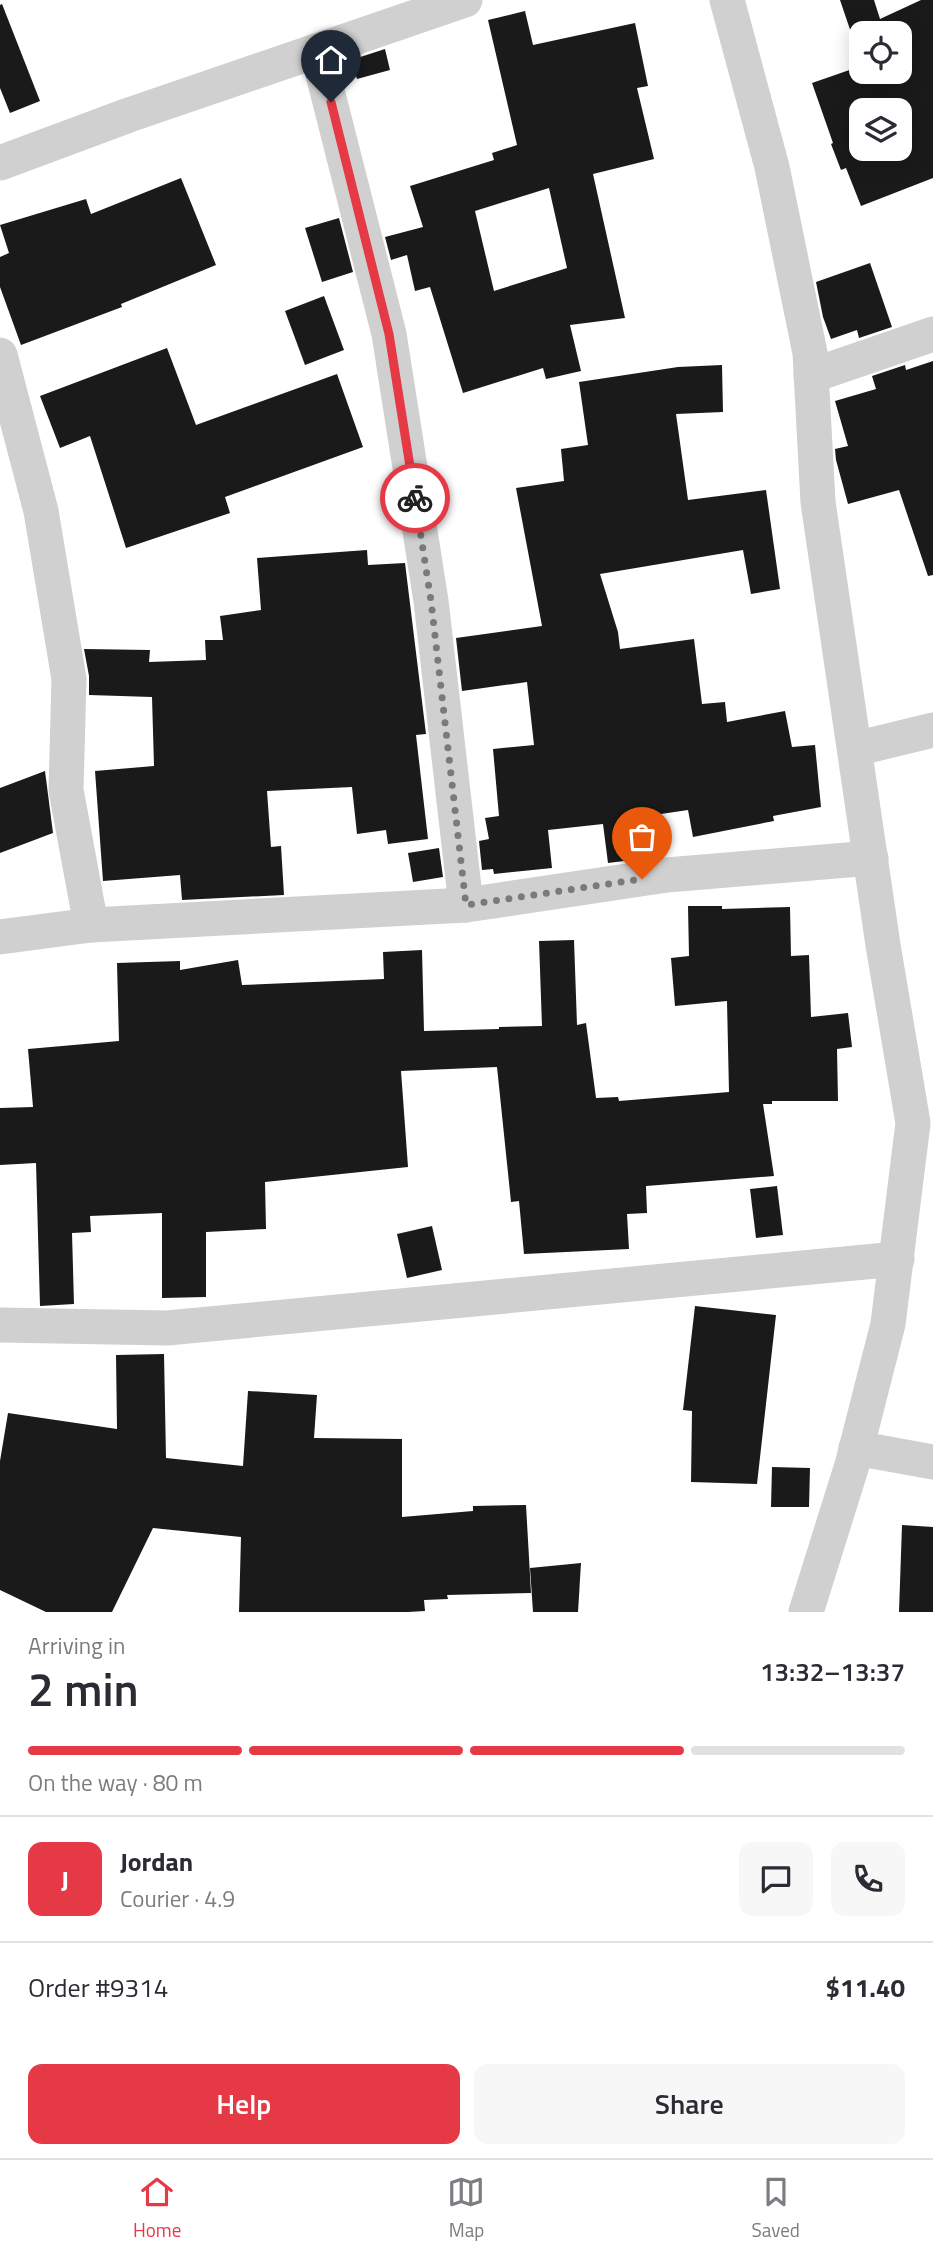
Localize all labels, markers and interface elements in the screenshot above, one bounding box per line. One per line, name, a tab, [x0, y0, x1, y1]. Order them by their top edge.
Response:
map controls	[849, 21, 912, 161]
button: locate	[849, 21, 912, 84]
pin	[301, 30, 361, 102]
icon: home	[312, 41, 350, 79]
button: layers	[849, 98, 912, 161]
courier	[380, 463, 450, 533]
icon: bike	[396, 479, 434, 517]
pin	[612, 807, 672, 879]
icon: bag	[623, 818, 661, 856]
text: Arriving in	[28, 1628, 125, 1663]
text: 13:32–13:37	[760, 1652, 905, 1691]
text: 2 min	[28, 1654, 139, 1724]
text: On the way · 80 m	[28, 1765, 203, 1800]
text: Jordan	[120, 1842, 193, 1881]
button: chat	[739, 1842, 813, 1916]
button: phone	[831, 1842, 905, 1916]
text: J	[61, 1860, 69, 1899]
text: Courier · 4.9	[120, 1881, 235, 1916]
text: Order #9314	[28, 1968, 168, 2007]
text: $11.40	[826, 1968, 905, 2007]
button: Help	[28, 2064, 460, 2144]
button: Share	[474, 2064, 905, 2144]
tab: Home	[133, 2173, 181, 2244]
tab: Map	[447, 2173, 485, 2244]
tab: Saved	[752, 2173, 800, 2244]

